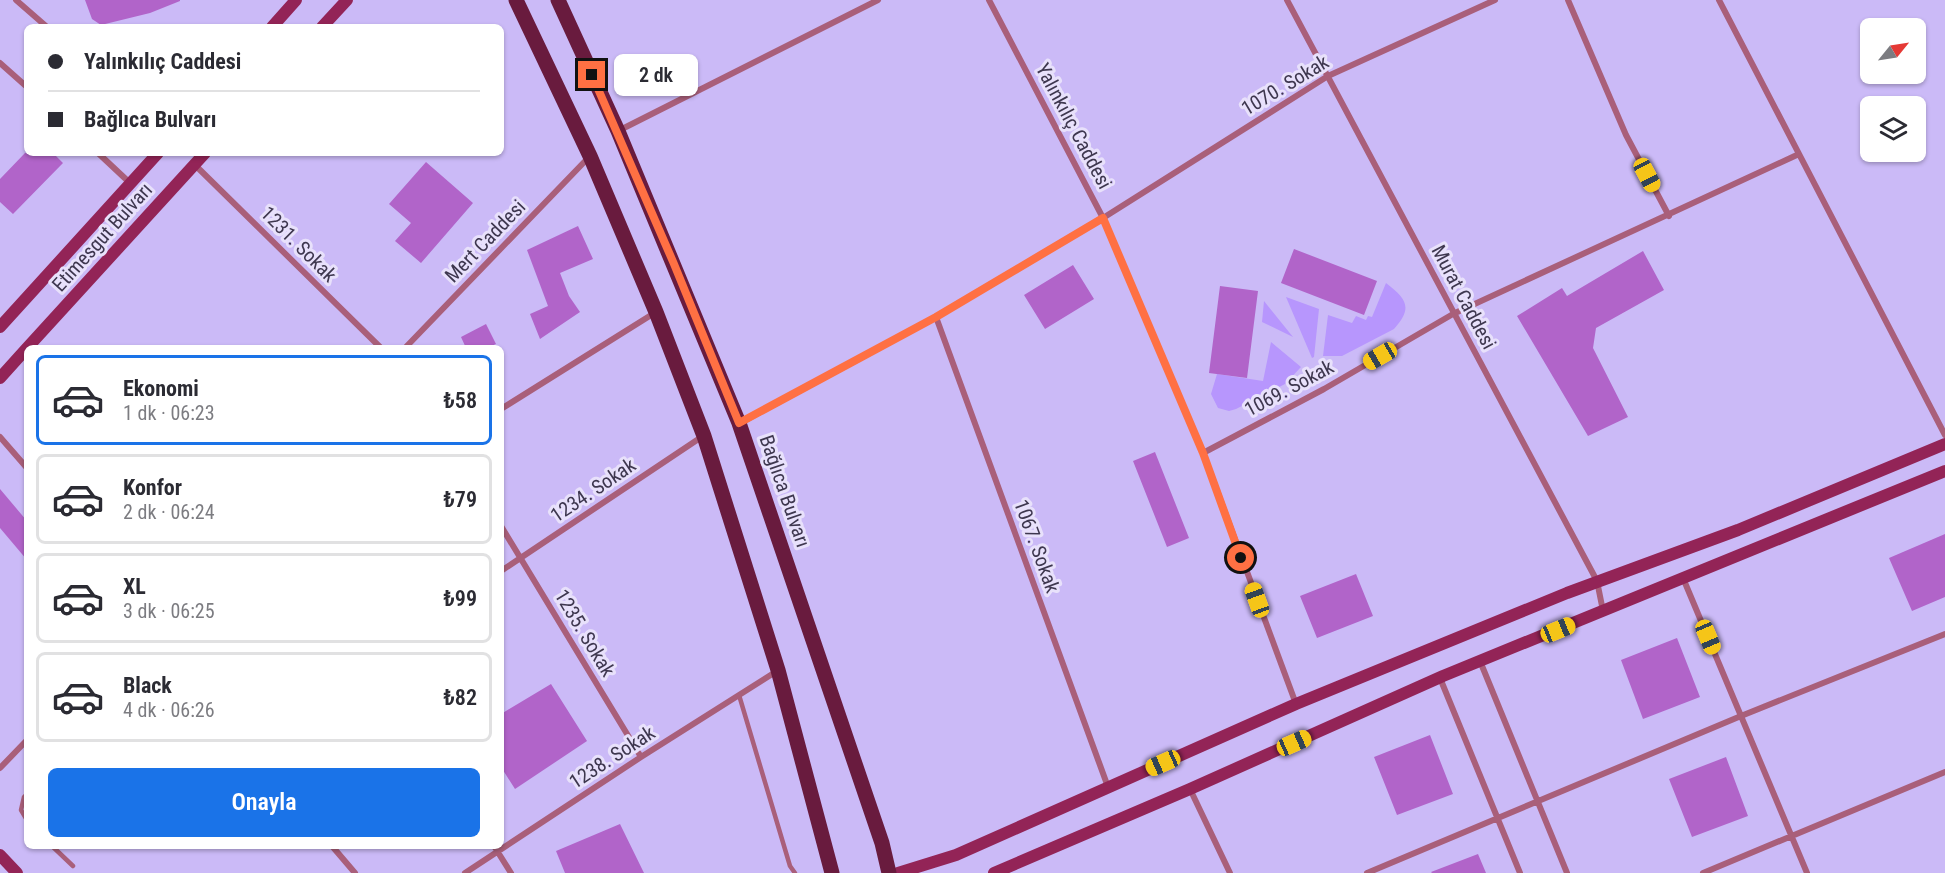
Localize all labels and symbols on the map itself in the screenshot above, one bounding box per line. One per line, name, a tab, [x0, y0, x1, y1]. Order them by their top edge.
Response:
north arrow	[1860, 18, 1926, 84]
street label: 1070. Sokak	[1237, 50, 1333, 120]
callout: 2 dk	[613, 54, 697, 96]
street label: Yalınkılıç Caddesi	[1031, 59, 1117, 193]
route end	[578, 61, 605, 88]
car	[1631, 155, 1663, 195]
street label: Etimesgut Bulvarı	[47, 178, 157, 296]
street label: Mert Caddesi	[440, 195, 530, 287]
street label: 1231. Sokak	[256, 201, 342, 287]
street label: Murat Caddesi	[1427, 241, 1501, 353]
car	[1360, 339, 1400, 373]
street label: 1069. Sokak	[1240, 355, 1338, 421]
street label: Bağlıca Bulvarı	[755, 432, 815, 550]
street label: 1234. Sokak	[546, 453, 640, 527]
street label: 1067. Sokak	[1009, 496, 1065, 596]
route start	[1227, 544, 1254, 571]
car	[1242, 580, 1272, 620]
street label: 1235. Sokak	[550, 585, 620, 681]
car	[1538, 615, 1578, 645]
car	[1693, 617, 1723, 657]
street label: 1238. Sokak	[565, 720, 659, 794]
car	[1274, 727, 1314, 759]
car	[1143, 747, 1183, 779]

